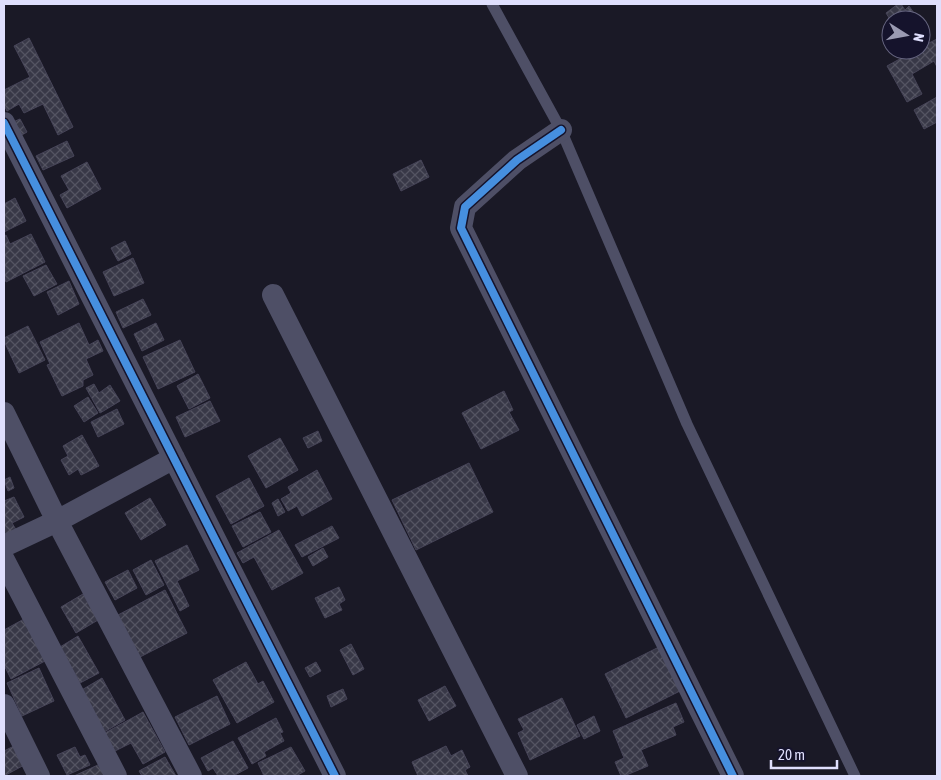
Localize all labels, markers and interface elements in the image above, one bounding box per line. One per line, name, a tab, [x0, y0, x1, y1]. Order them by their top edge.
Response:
north arrow	[881, 10, 931, 60]
text: N	[910, 32, 927, 43]
scale bar	[771, 738, 837, 770]
text: 20 m	[778, 746, 805, 763]

